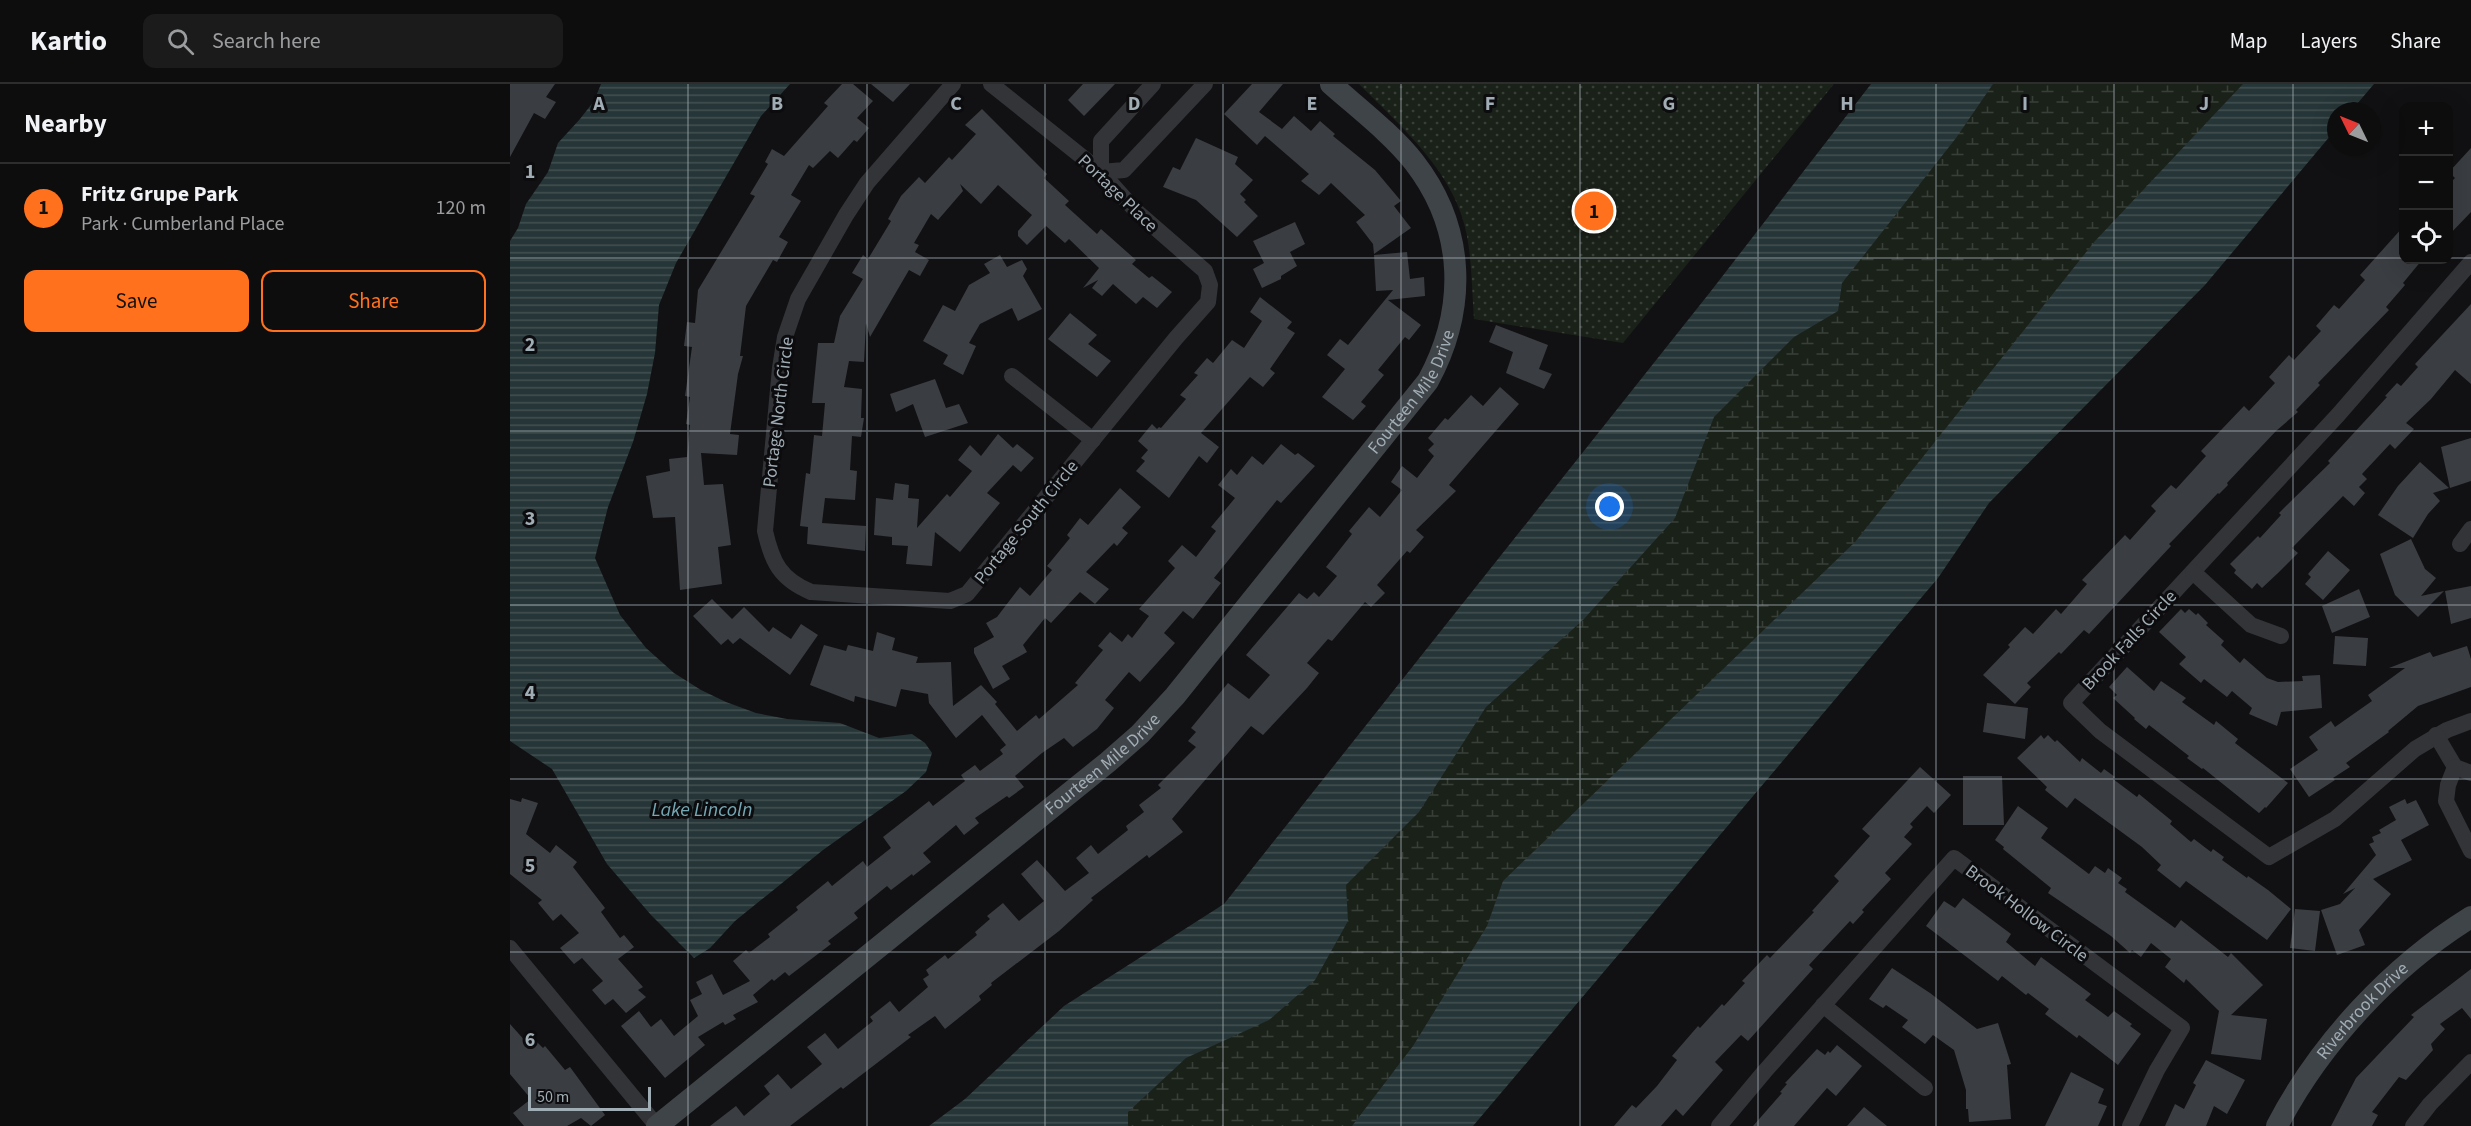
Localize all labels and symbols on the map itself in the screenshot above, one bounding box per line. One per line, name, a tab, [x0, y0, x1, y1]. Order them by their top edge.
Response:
text: A	[592, 90, 605, 118]
text: B	[771, 90, 783, 118]
text: C	[950, 90, 962, 118]
text: D	[1128, 90, 1140, 118]
text: E	[1307, 90, 1317, 118]
text: F	[1485, 90, 1495, 118]
text: G	[1663, 90, 1675, 118]
text: H	[1840, 90, 1854, 118]
text: I	[2022, 90, 2028, 118]
text: J	[2199, 90, 2209, 118]
north arrow	[2327, 102, 2381, 156]
street label: Portage Place	[1072, 149, 1163, 238]
text: 1	[525, 158, 535, 186]
pin: 1	[1574, 188, 1614, 234]
street label: Fourteen Mile Drive	[1362, 327, 1461, 460]
text: 2	[525, 331, 535, 359]
street label: Portage North Circle	[757, 335, 800, 489]
street label: Portage South Circle	[969, 455, 1084, 590]
your location	[1595, 492, 1624, 521]
text: 3	[525, 505, 535, 533]
street label: Brook Falls Circle	[2076, 585, 2182, 696]
text: 4	[525, 679, 536, 707]
street label: Fourteen Mile Drive	[1040, 708, 1166, 821]
water label: Lake Lincoln	[651, 796, 753, 824]
text: 5	[525, 852, 535, 880]
street label: Brook Hollow Circle	[1960, 859, 2093, 968]
street label: Riverbrook Drive	[2311, 956, 2414, 1065]
text: 6	[525, 1026, 535, 1054]
scale bar	[528, 1084, 651, 1112]

